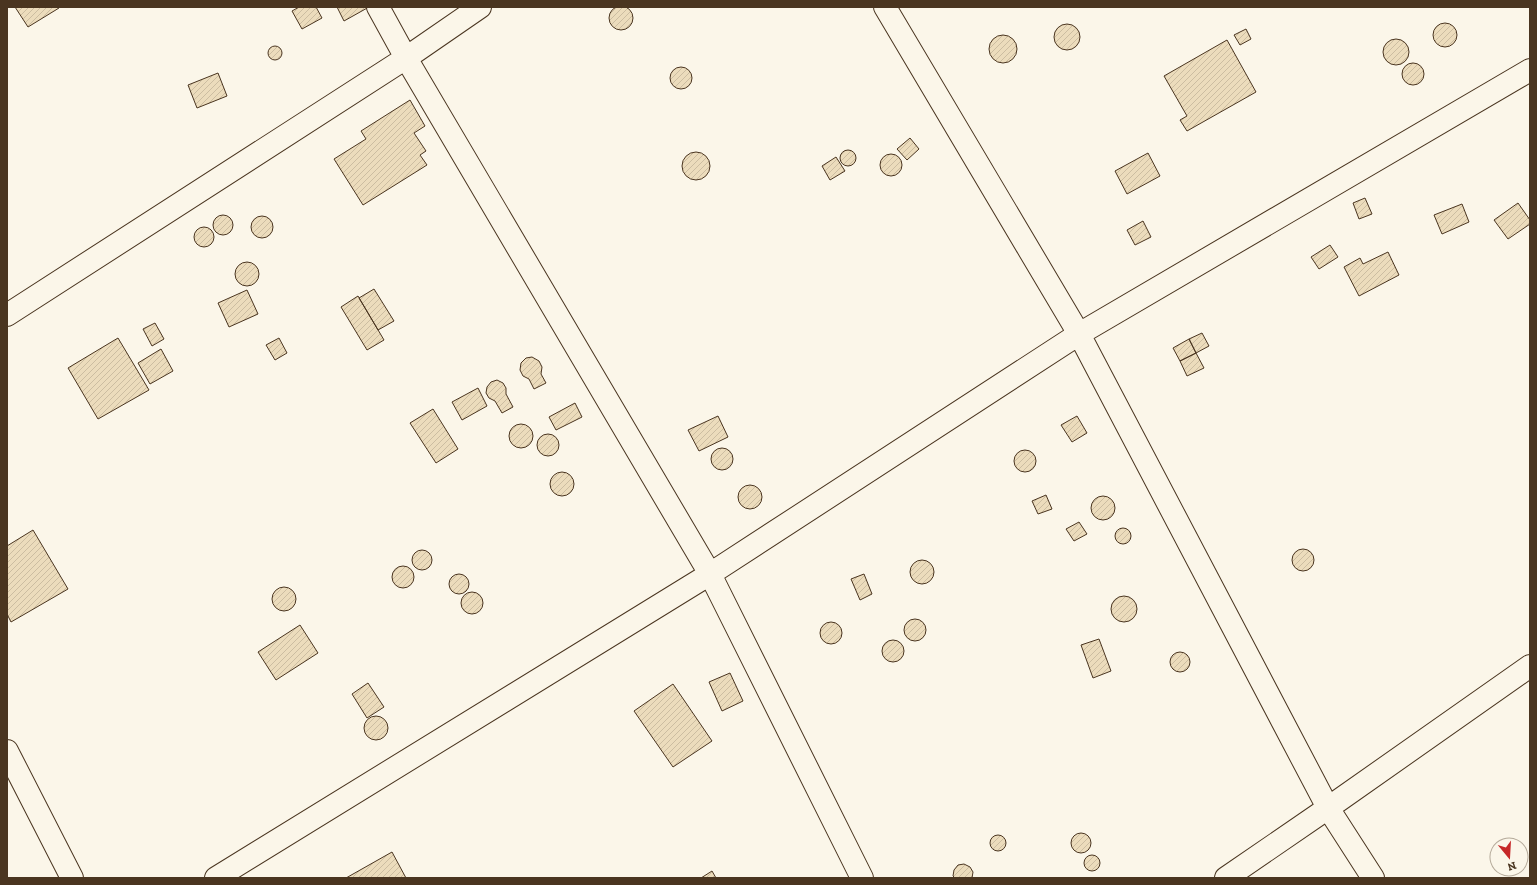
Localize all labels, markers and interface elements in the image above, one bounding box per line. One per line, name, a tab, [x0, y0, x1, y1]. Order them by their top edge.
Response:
north arrow	[1489, 837, 1529, 877]
text: N	[1505, 859, 1518, 874]

